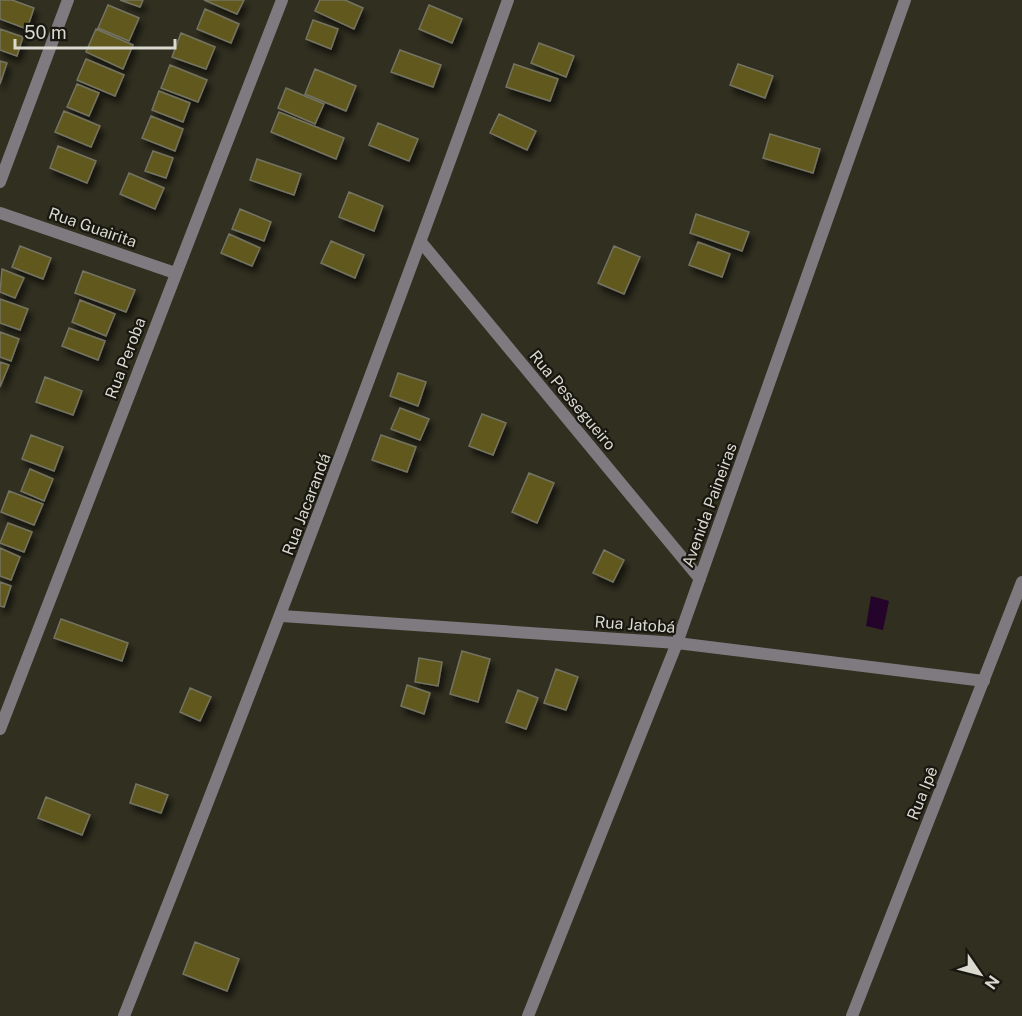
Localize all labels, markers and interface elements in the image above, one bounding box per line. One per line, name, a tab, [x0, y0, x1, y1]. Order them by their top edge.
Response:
scale bar	[15, 12, 176, 50]
text: 50 m	[24, 22, 67, 43]
street label: Rua Guairita	[46, 204, 139, 251]
street label: Rua Peroba	[101, 315, 150, 401]
street label: Rua Pessegueiro	[525, 347, 620, 454]
street label: Avenida Paineiras	[678, 440, 741, 570]
street label: Rua Jacarandá	[278, 451, 335, 558]
street label: Rua Jatobá	[594, 612, 676, 637]
street label: Rua Ipê	[903, 764, 942, 823]
north arrow	[950, 944, 1010, 1004]
text: N	[981, 972, 1003, 993]

